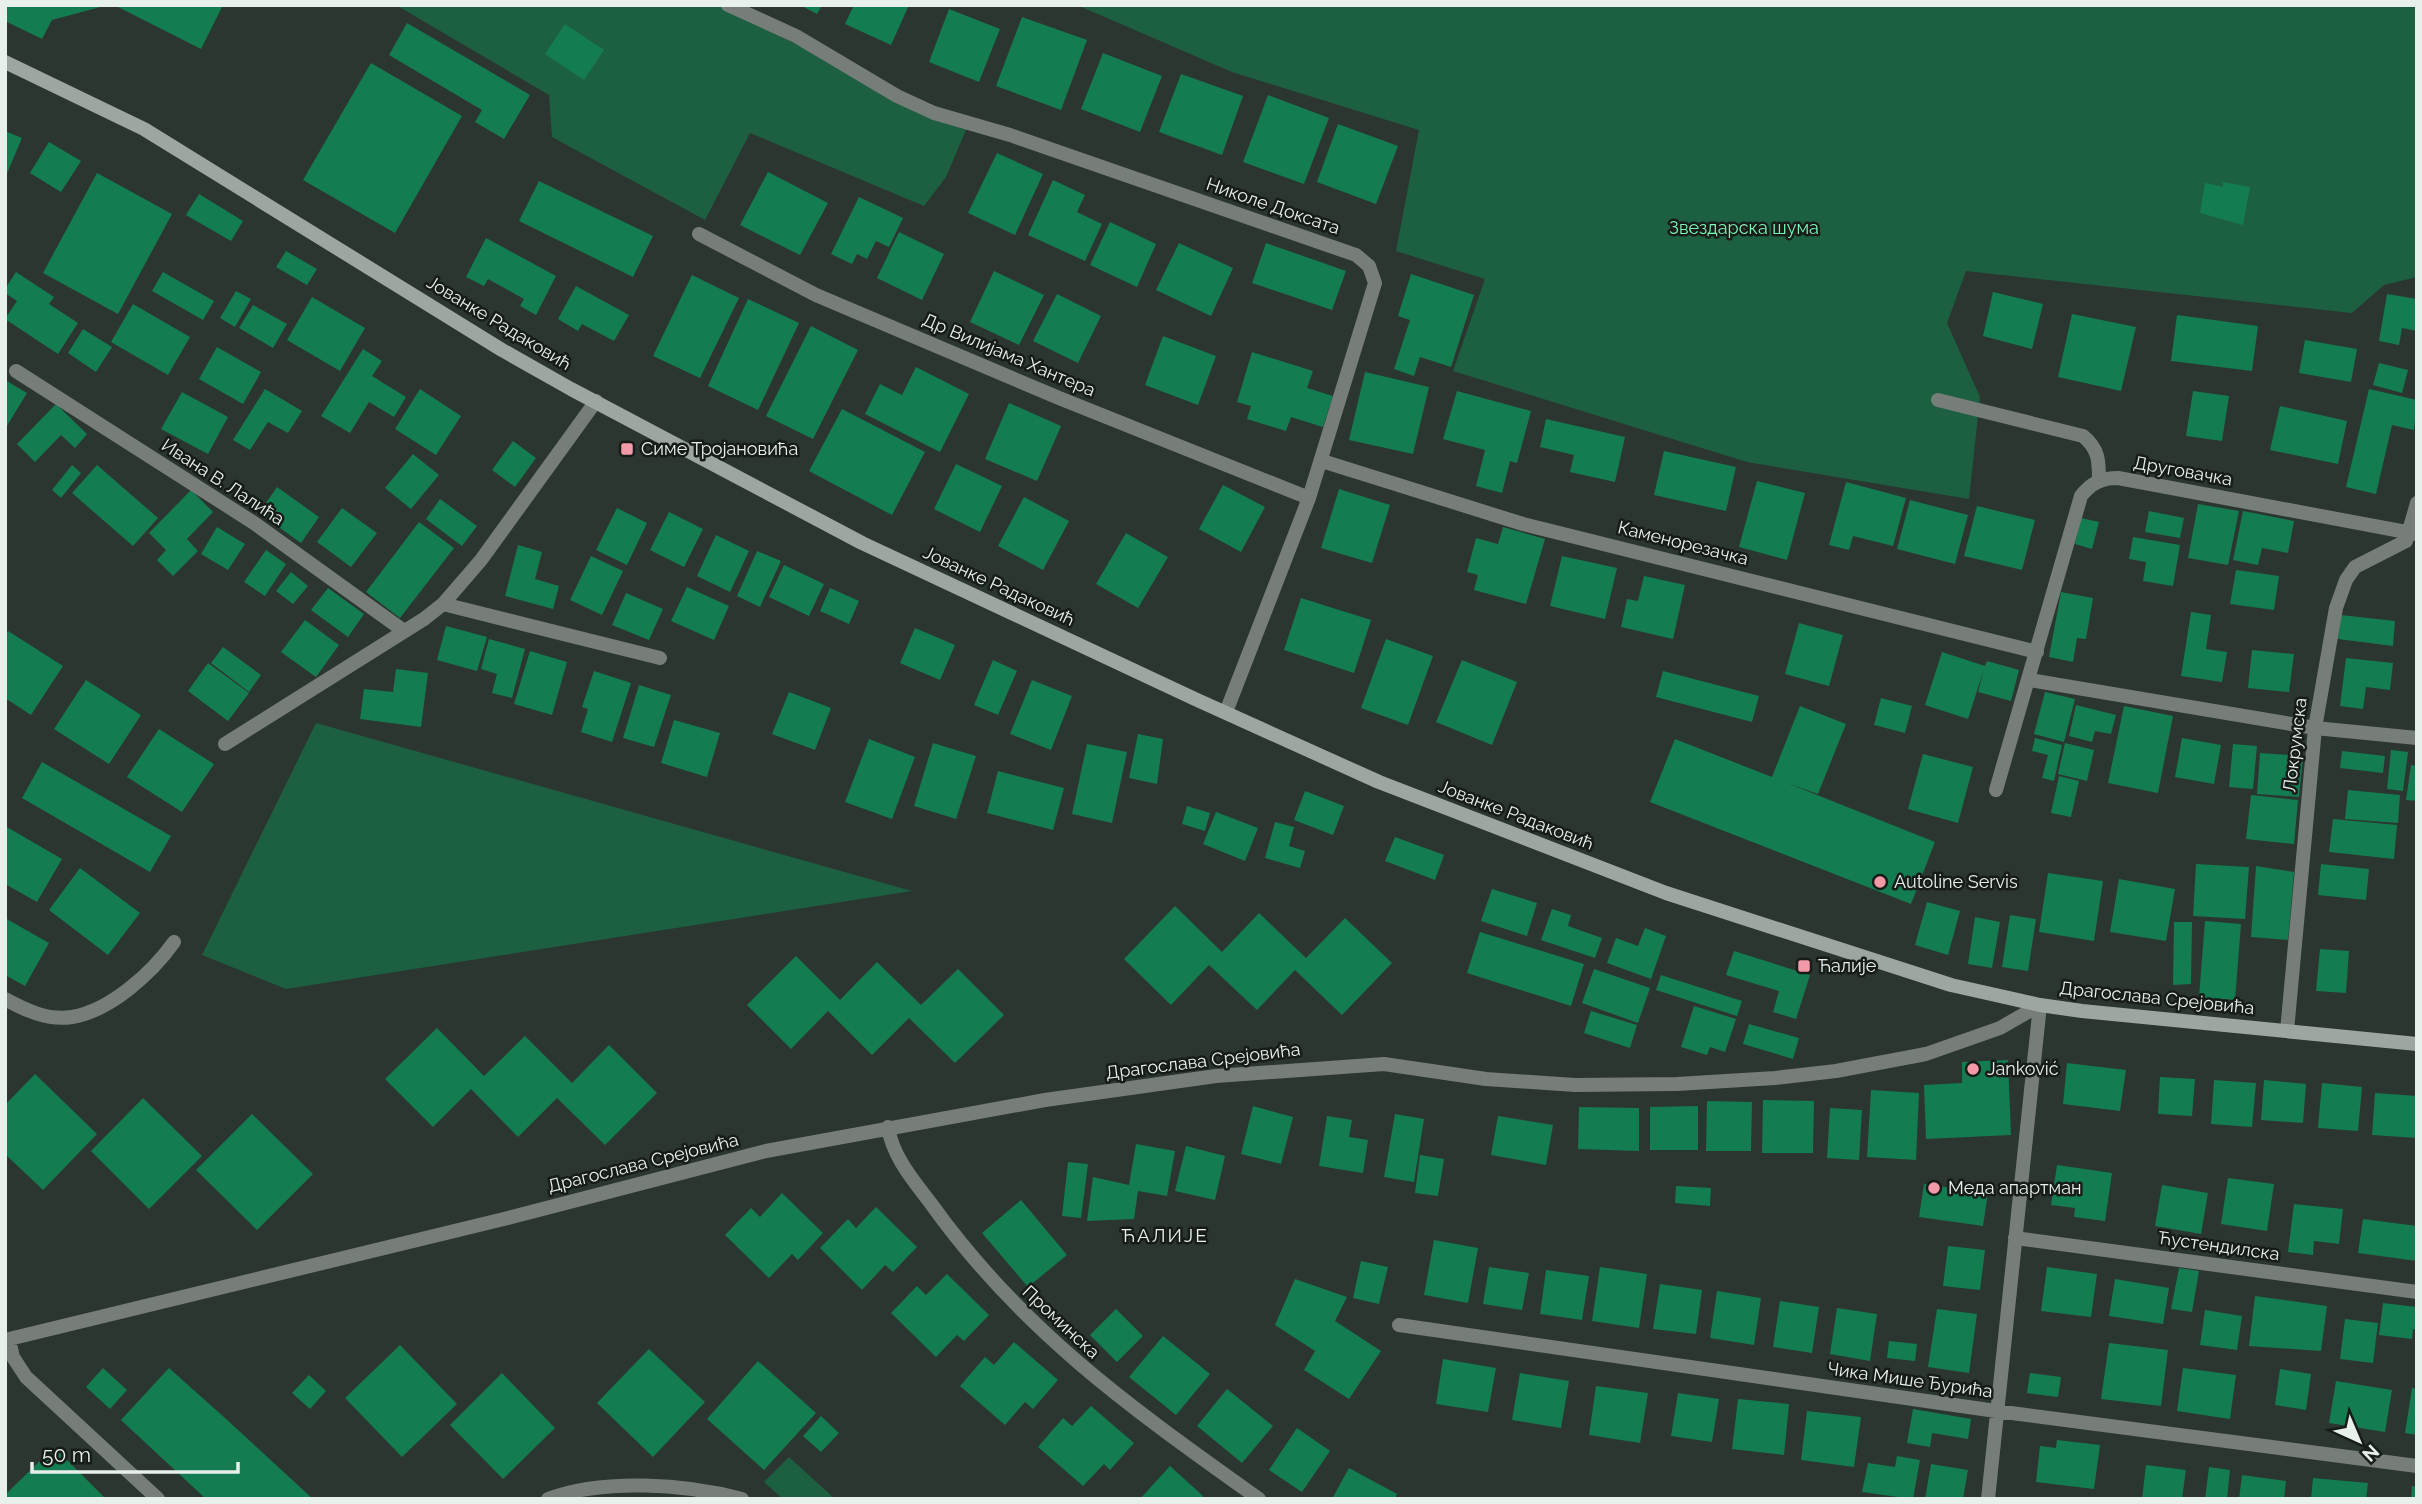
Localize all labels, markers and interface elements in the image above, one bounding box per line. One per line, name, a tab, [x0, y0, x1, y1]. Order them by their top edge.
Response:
street label: Николе Доксата	[1204, 173, 1343, 238]
park label: Звездарска шума	[1669, 217, 1819, 238]
street label: Јованке Радаковић	[423, 271, 575, 374]
street label: Др Вилијама Хантера	[920, 309, 1099, 400]
street label: Ивана В. Лалића	[158, 434, 289, 529]
place label: Симе Тројановића	[641, 438, 798, 459]
marker: Симе Тројановића	[619, 441, 635, 457]
street label: Друговачка	[2132, 451, 2234, 490]
street label: Каменорезачка	[1616, 516, 1751, 569]
street label: Јованке Радаковић	[920, 541, 1078, 630]
street label: Локрумска	[2278, 696, 2311, 794]
street label: Јованке Радаковић	[1436, 775, 1597, 854]
place label: Autoline Servis	[1894, 871, 2018, 892]
marker: Autoline Servis	[1872, 874, 1888, 890]
place label: Ћалије	[1818, 955, 1877, 976]
marker: Ћалије	[1796, 958, 1812, 974]
street label: Драгослава Срејовића	[2059, 977, 2256, 1018]
street label: Драгослава Срејовића	[1104, 1038, 1301, 1083]
place label: Janković	[1987, 1058, 2059, 1079]
marker: Janković	[1965, 1061, 1981, 1077]
street label: Драгослава Срејовића	[545, 1129, 740, 1196]
place label: Меда апартман	[1948, 1177, 2082, 1198]
marker: Меда апартман	[1926, 1180, 1942, 1196]
district label: ЋАЛИЈЕ	[1121, 1224, 1209, 1246]
street label: Ћустендилска	[2157, 1227, 2281, 1264]
street label: Проминска	[1019, 1281, 1104, 1363]
street label: Чика Мише Ђурића	[1826, 1358, 1994, 1401]
north arrow	[2324, 1406, 2394, 1476]
scale bar	[32, 1430, 238, 1474]
text: N	[2358, 1440, 2384, 1466]
text: 50 m	[42, 1442, 91, 1467]

